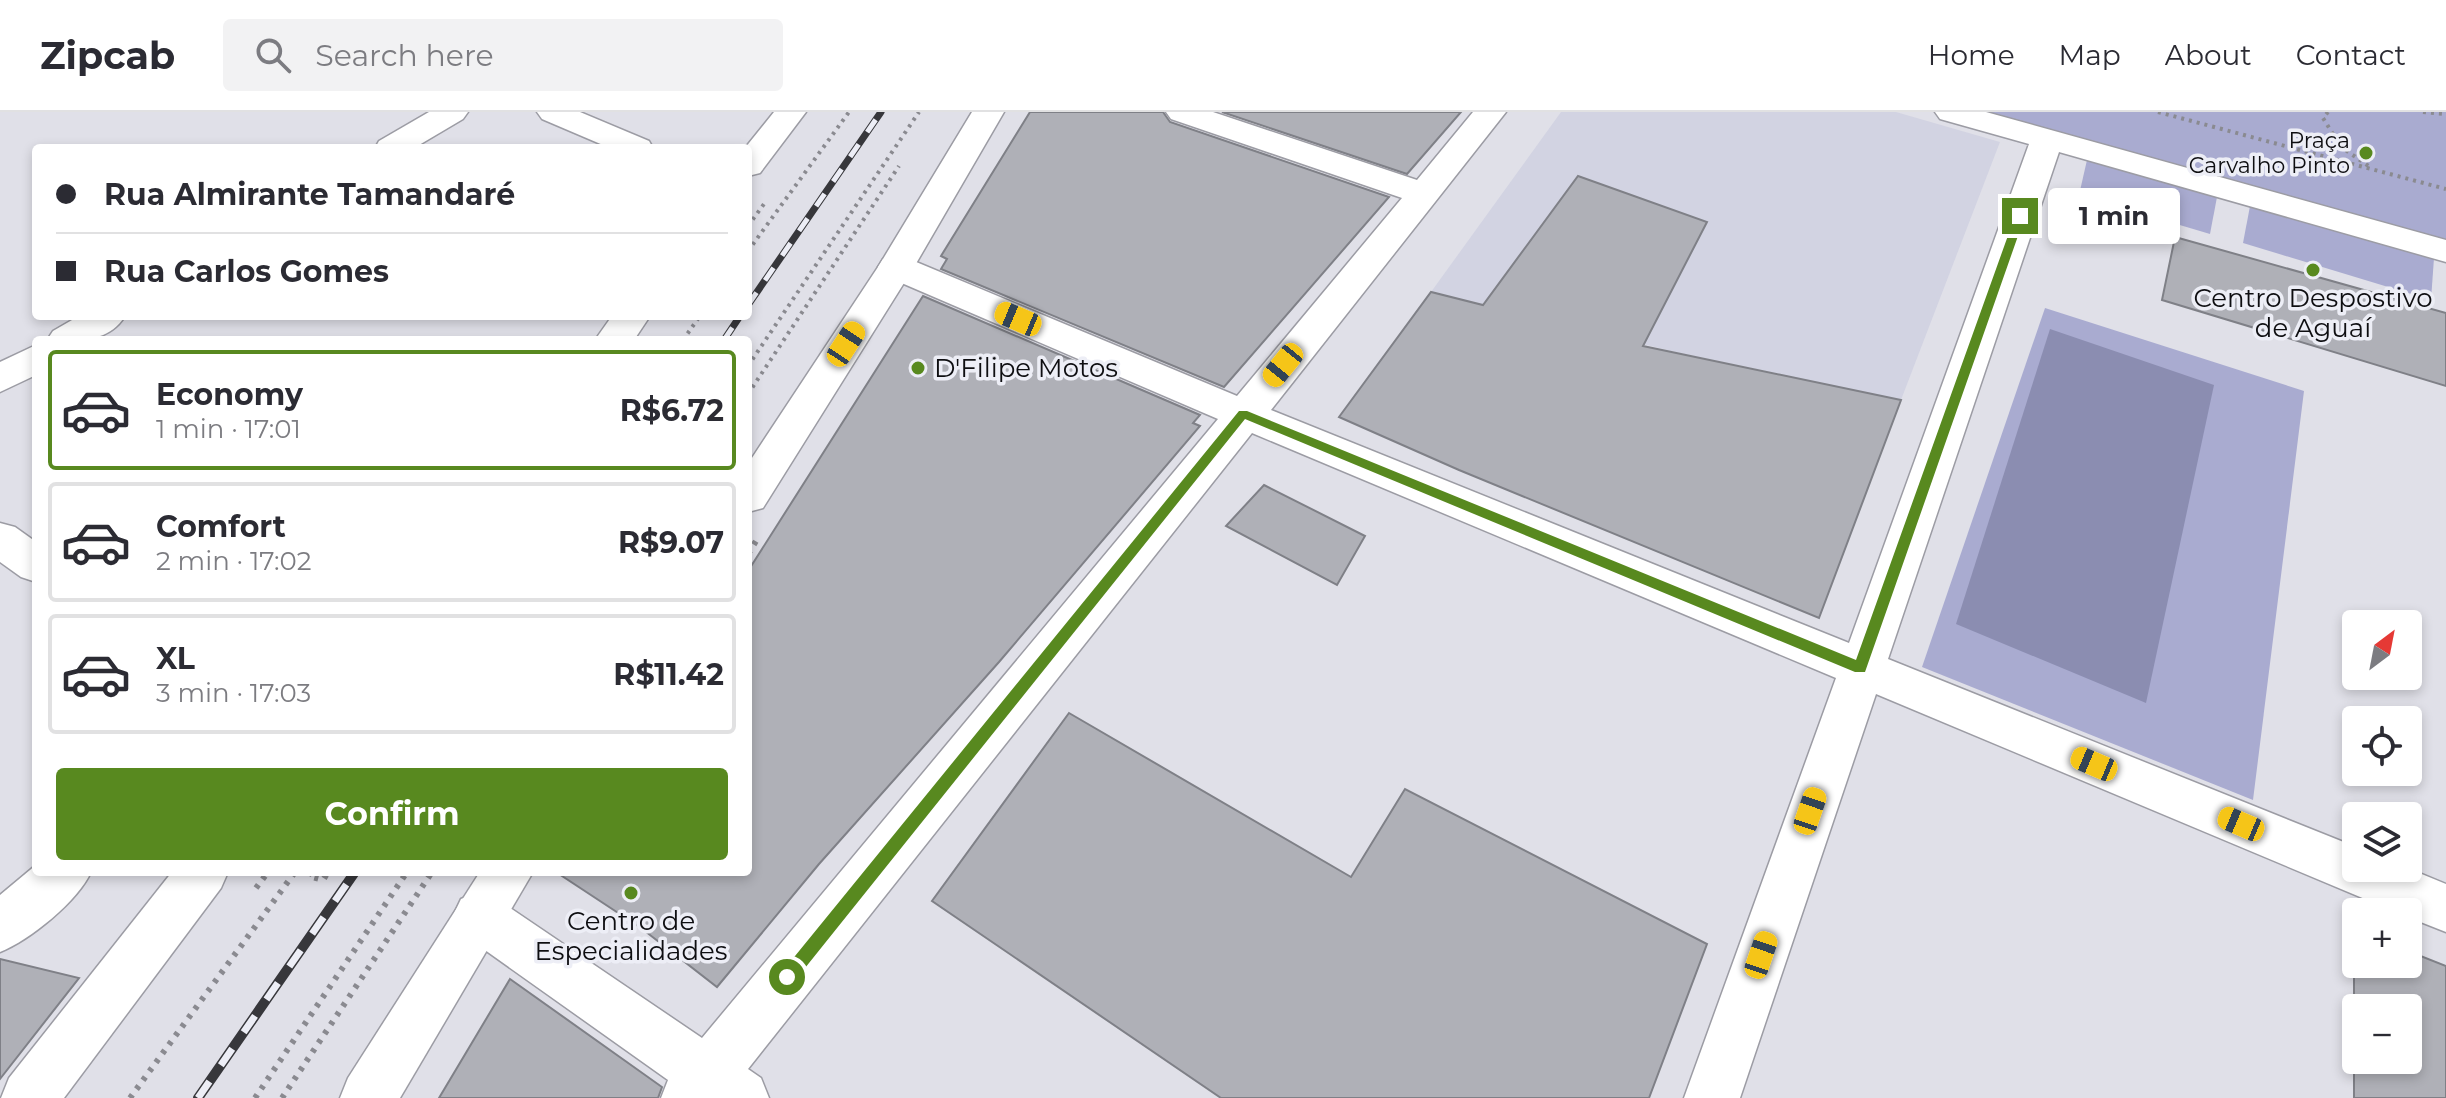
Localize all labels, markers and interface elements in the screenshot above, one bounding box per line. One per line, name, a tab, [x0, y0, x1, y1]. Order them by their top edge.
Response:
search box	[223, 19, 783, 91]
text: Zipcab	[40, 32, 175, 79]
icon: search	[251, 33, 295, 77]
text: Search here	[315, 37, 494, 74]
text: Home	[1928, 38, 2015, 72]
text: Map	[2059, 38, 2121, 72]
text: About	[2165, 38, 2252, 72]
text: Contact	[2296, 38, 2406, 72]
place label: Praça Carvalho Pinto	[2189, 127, 2350, 179]
marker: Praça Carvalho Pinto	[2357, 144, 2375, 162]
text: Rua Almirante Tamandaré	[104, 176, 515, 213]
callout: 1 min	[2048, 188, 2180, 244]
route end	[2002, 198, 2038, 234]
text: 1 min	[2079, 200, 2149, 232]
text: Rua Carlos Gomes	[104, 253, 389, 290]
marker: Centro Despostivo de Aguaí	[2304, 261, 2322, 279]
place label: Centro Despostivo de Aguaí	[2194, 282, 2432, 344]
car	[991, 299, 1045, 339]
car	[823, 317, 869, 371]
car	[1259, 339, 1307, 391]
place label: D'Filipe Motos	[934, 352, 1118, 384]
marker: D'Filipe Motos	[909, 359, 927, 377]
icon: car	[60, 374, 132, 446]
text: Economy	[156, 376, 303, 413]
text: R$6.72	[620, 392, 724, 429]
text: 1 min · 17:01	[156, 413, 301, 445]
icon: car	[60, 506, 132, 578]
text: Comfort	[156, 508, 286, 545]
text: R$9.07	[618, 524, 724, 561]
text: 2 min · 17:02	[156, 545, 312, 577]
north arrow	[2342, 610, 2422, 690]
map controls	[2342, 610, 2422, 1074]
icon: car	[60, 638, 132, 710]
text: XL	[156, 640, 195, 677]
text: R$11.42	[613, 656, 724, 693]
text: 3 min · 17:03	[156, 677, 311, 709]
button: locate	[2342, 706, 2422, 786]
car	[2067, 744, 2121, 784]
button: Confirm	[56, 768, 728, 860]
car	[1791, 784, 1829, 838]
button: layers	[2342, 802, 2422, 882]
car	[2214, 804, 2268, 844]
marker: Centro de Especialidades	[622, 884, 640, 902]
button: +	[2342, 898, 2422, 978]
place label: Centro de Especialidades	[535, 905, 727, 967]
car	[1742, 928, 1780, 982]
route start	[769, 959, 805, 995]
button: −	[2342, 994, 2422, 1074]

